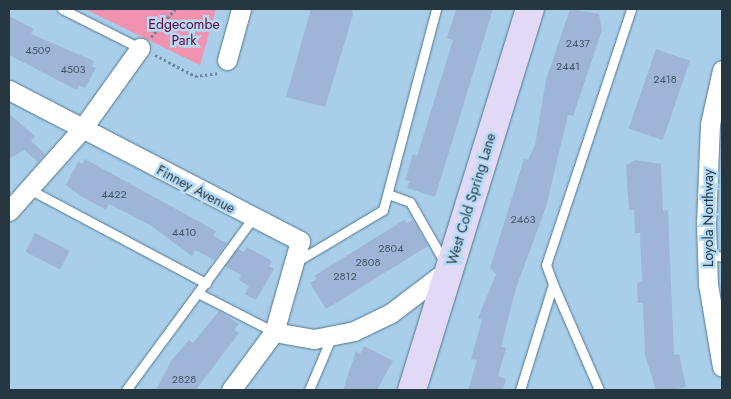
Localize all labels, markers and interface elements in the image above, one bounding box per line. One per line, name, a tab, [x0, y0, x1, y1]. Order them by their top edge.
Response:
park label: Edgecombe Park	[148, 16, 220, 48]
house number: 2437	[566, 36, 590, 50]
house number: 4509	[25, 43, 51, 57]
house number: 2441	[556, 59, 580, 73]
house number: 4503	[60, 62, 86, 76]
house number: 2418	[653, 72, 677, 86]
street label: West Cold Spring Lane	[443, 131, 499, 267]
street label: Finney Avenue	[154, 161, 238, 217]
street label: Loyola Northway	[700, 169, 716, 267]
house number: 4422	[101, 187, 127, 201]
house number: 2463	[510, 212, 536, 226]
house number: 4410	[172, 225, 196, 239]
house number: 2804	[378, 241, 404, 255]
house number: 2808	[356, 255, 380, 269]
house number: 2812	[333, 269, 357, 283]
house number: 2828	[172, 372, 196, 386]

